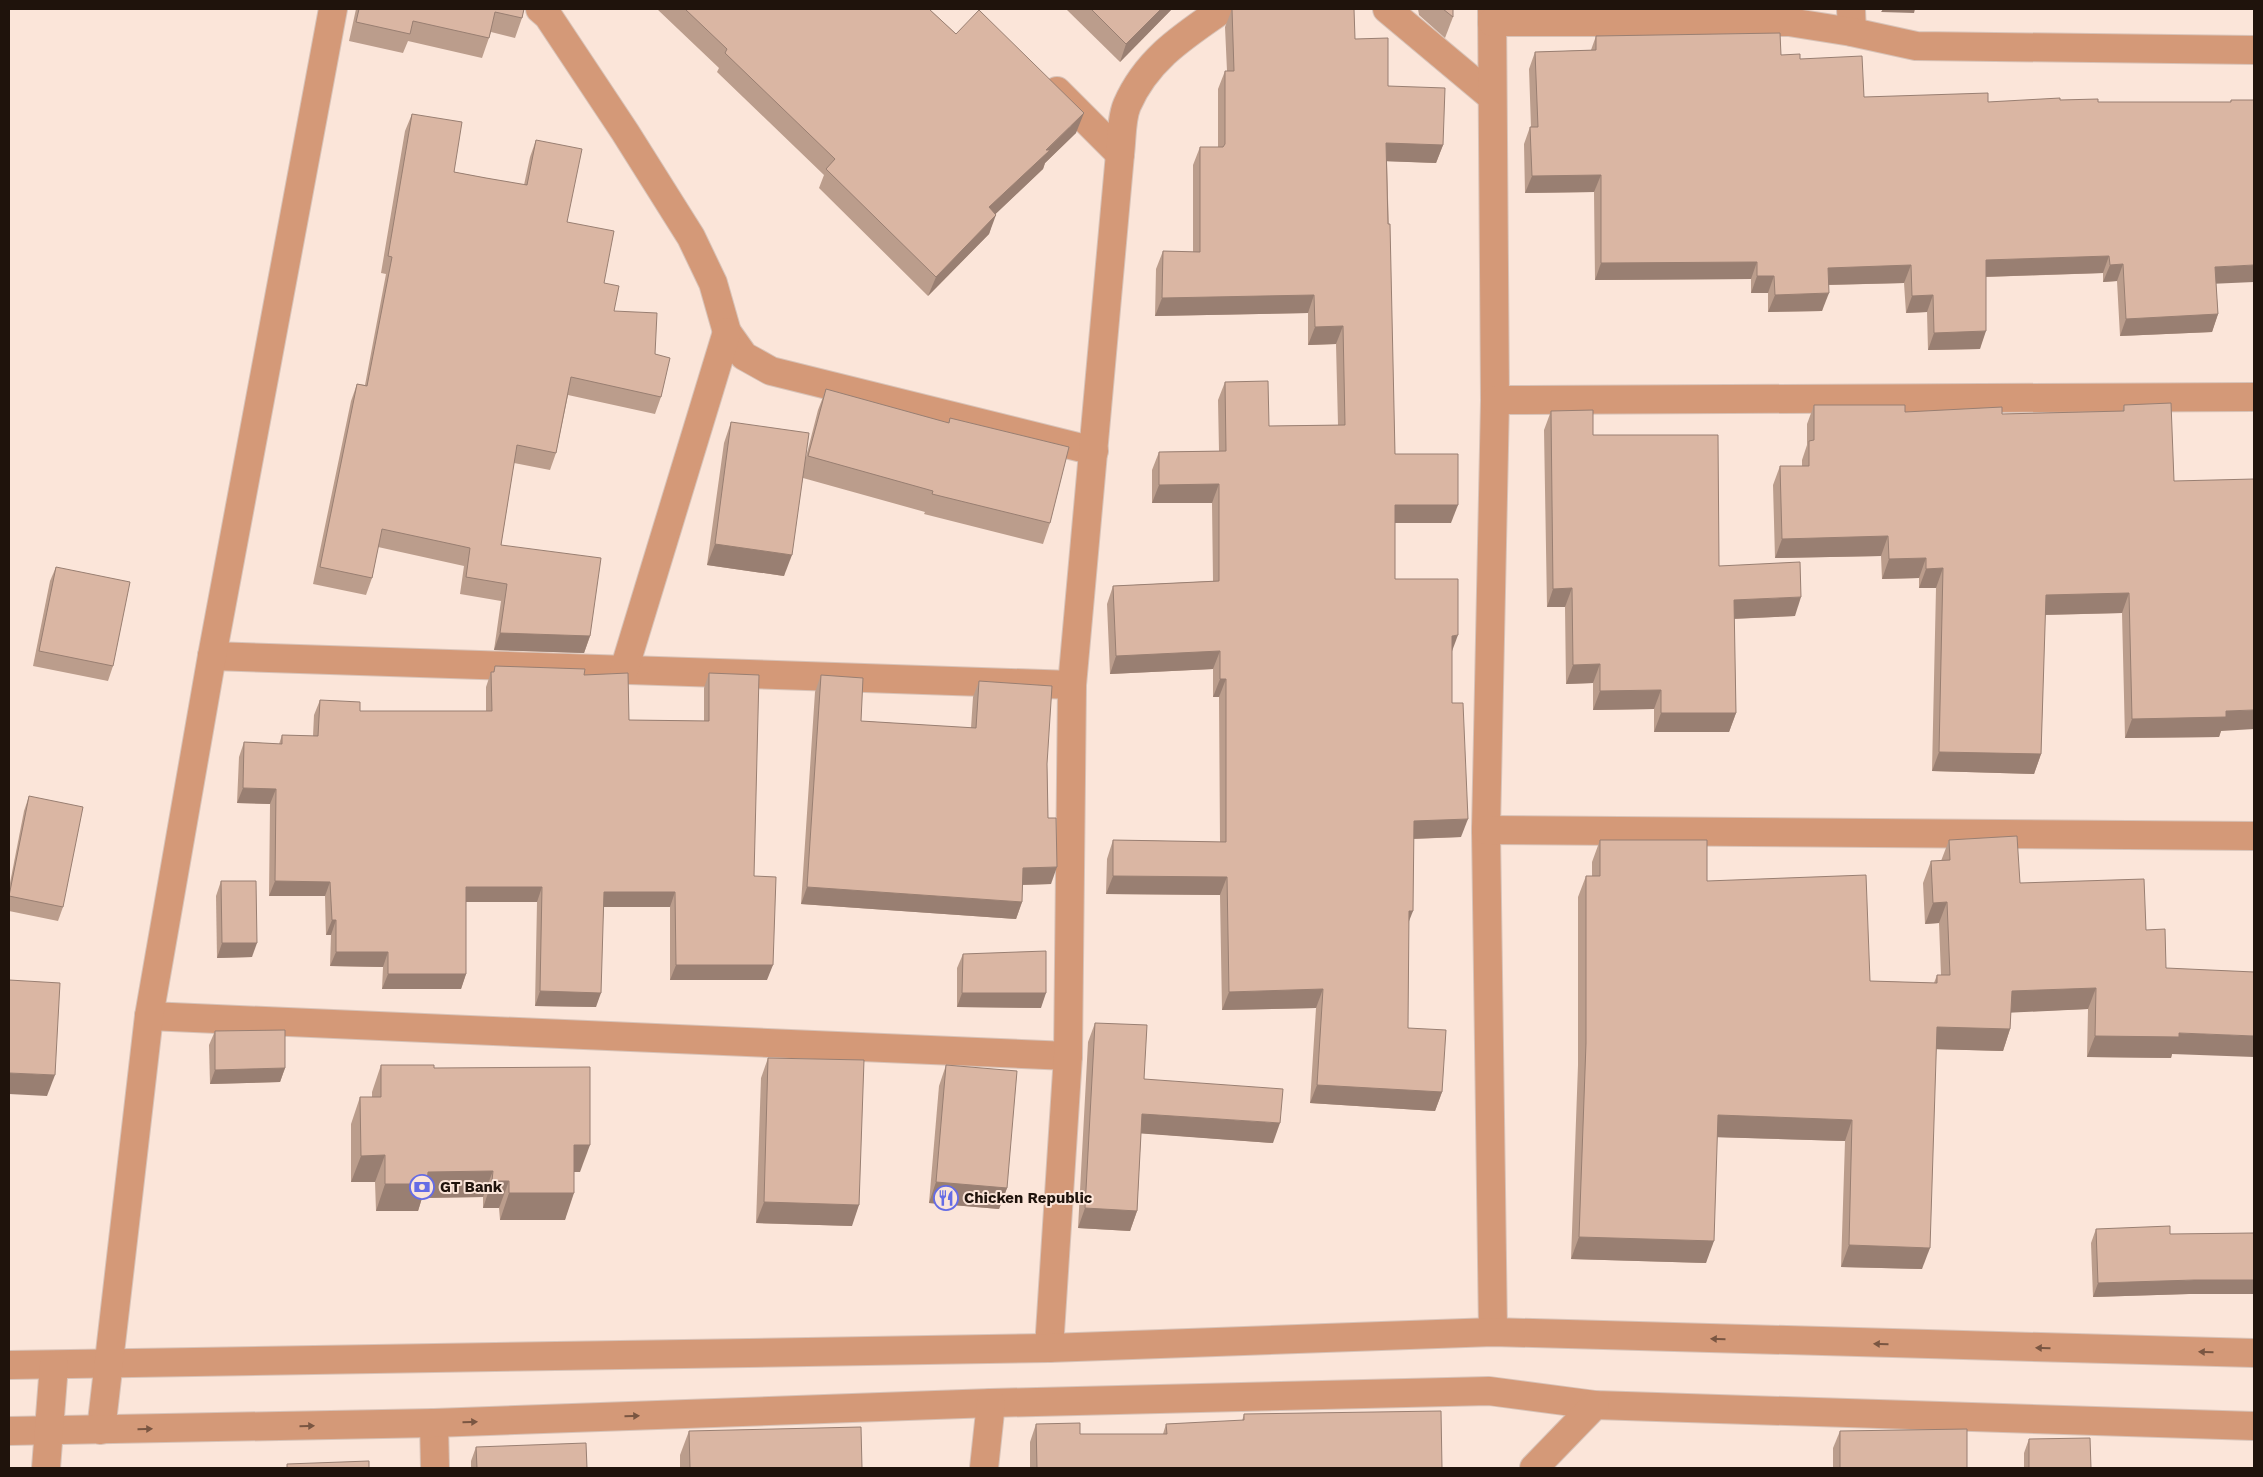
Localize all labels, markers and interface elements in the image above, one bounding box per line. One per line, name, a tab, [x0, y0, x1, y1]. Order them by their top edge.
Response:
bank icon: GT Bank	[409, 1174, 435, 1200]
place label: GT Bank	[440, 1178, 503, 1196]
restaurant icon: Chicken Republic	[933, 1185, 959, 1211]
place label: Chicken Republic	[964, 1189, 1093, 1207]
one-way arrow	[1710, 1335, 1726, 1343]
one-way arrow	[1872, 1339, 1888, 1347]
one-way arrow	[2035, 1344, 2051, 1352]
one-way arrow	[2197, 1348, 2213, 1356]
one-way arrow	[625, 1412, 641, 1420]
one-way arrow	[462, 1418, 478, 1426]
one-way arrow	[300, 1422, 316, 1430]
one-way arrow	[137, 1425, 153, 1433]

